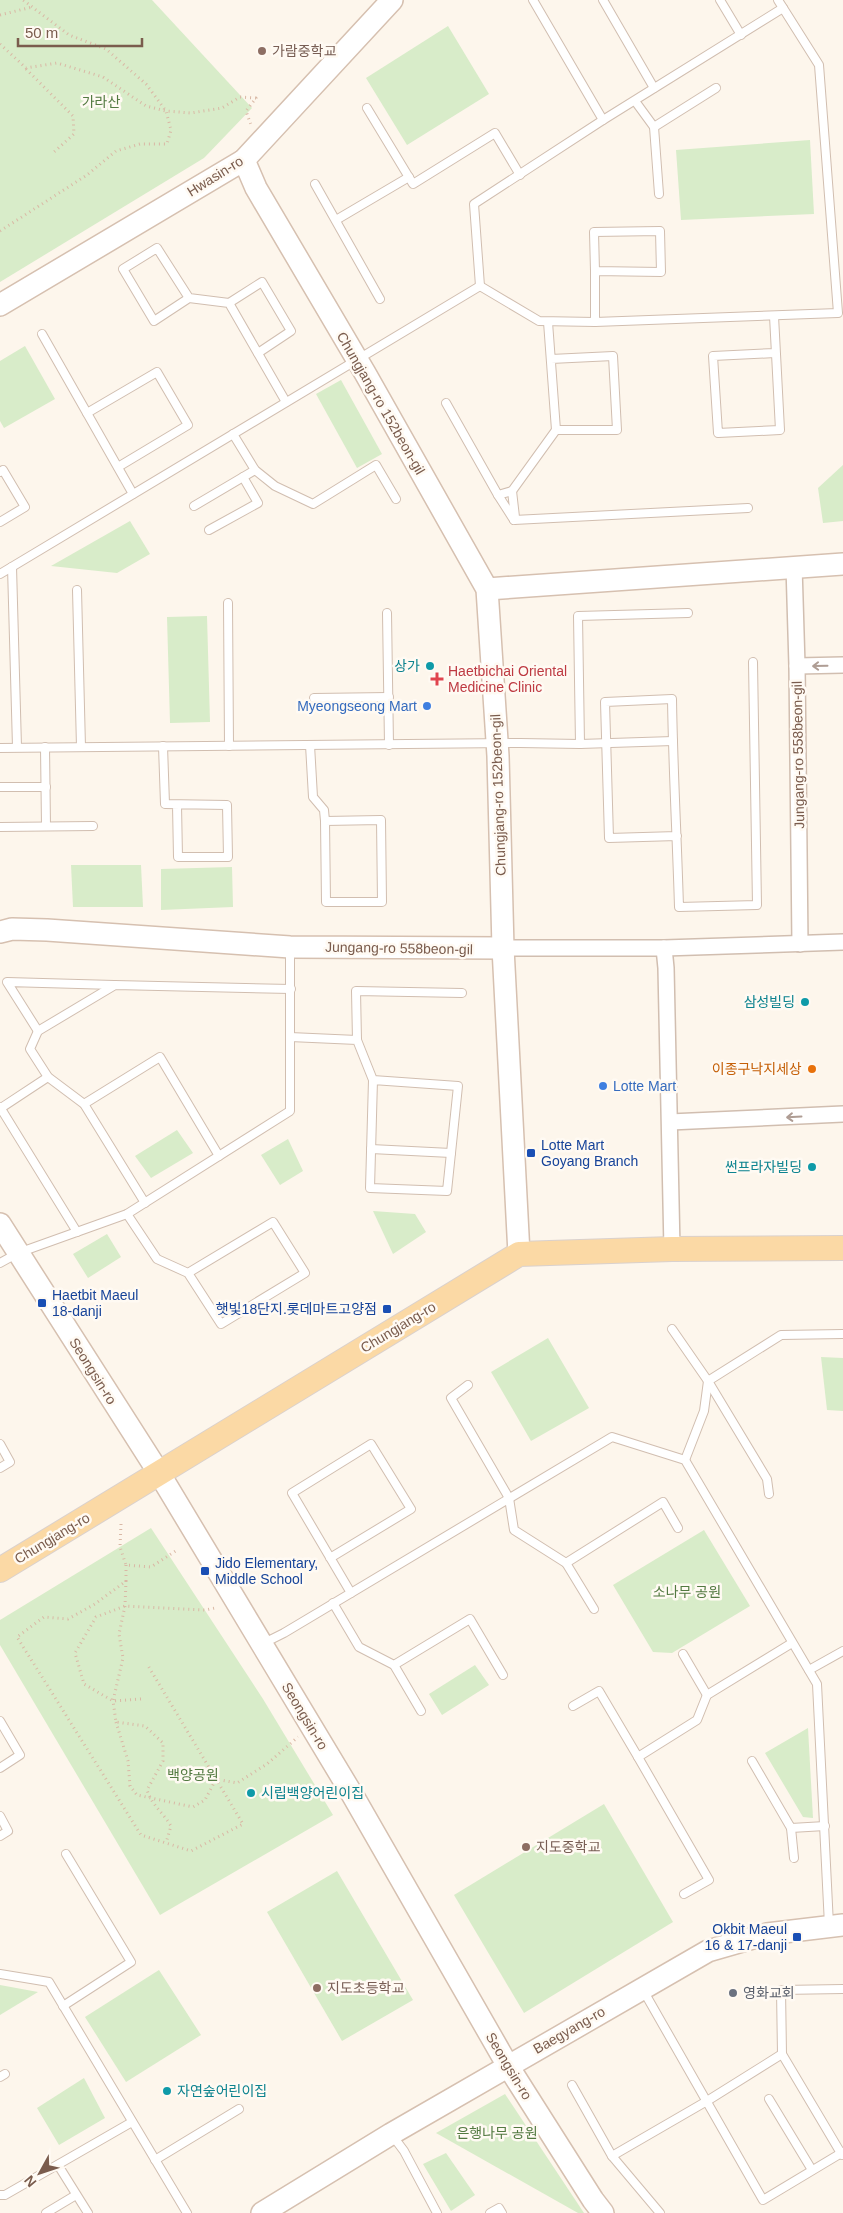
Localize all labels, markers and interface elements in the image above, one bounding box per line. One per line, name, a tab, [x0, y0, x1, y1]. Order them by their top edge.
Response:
scale bar	[18, 15, 141, 47]
text: 50 m	[25, 24, 58, 41]
place label: 가람중학교	[272, 43, 337, 59]
marker: 가람중학교	[256, 45, 268, 57]
park label: 가라산	[82, 94, 120, 110]
street label: Hwasin-ro	[184, 152, 246, 199]
street label: Chungjang-ro 152beon-gil	[334, 329, 428, 477]
place label: 상가	[394, 658, 420, 674]
marker: 상가	[424, 660, 436, 672]
one-way arrow	[812, 661, 828, 670]
place label: Haetbichai Oriental Medicine Clinic	[448, 663, 567, 695]
marker: Haetbichai Oriental Medicine Clinic	[430, 672, 444, 686]
street label: Jungang-ro 558beon-gil	[789, 681, 807, 829]
place label: Myeongseong Mart	[297, 698, 417, 714]
marker: Myeongseong Mart	[421, 700, 433, 712]
street label: Chungjang-ro 152beon-gil	[487, 714, 509, 876]
street label: Jungang-ro 558beon-gil	[325, 939, 473, 957]
place label: 삼성빌딩	[743, 994, 795, 1010]
marker: 삼성빌딩	[799, 996, 811, 1008]
place label: 이종구낙지세상	[712, 1061, 802, 1077]
marker: 이종구낙지세상	[806, 1063, 818, 1075]
place label: Lotte Mart	[613, 1078, 676, 1094]
marker: Lotte Mart	[597, 1080, 609, 1092]
one-way arrow	[787, 1112, 803, 1121]
place label: Lotte Mart Goyang Branch	[541, 1137, 638, 1169]
marker: Lotte Mart Goyang Branch	[525, 1147, 537, 1159]
place label: 썬프라자빌딩	[725, 1159, 802, 1175]
marker: 썬프라자빌딩	[806, 1161, 818, 1173]
place label: Haetbit Maeul 18-danji	[52, 1287, 138, 1319]
marker: Haetbit Maeul 18-danji	[36, 1297, 48, 1309]
street label: Chungjang-ro	[358, 1298, 439, 1356]
place label: 햇빛18단지.롯데마트고양점	[216, 1301, 377, 1317]
marker: 햇빛18단지.롯데마트고양점	[381, 1303, 393, 1315]
street label: Seongsin-ro	[66, 1335, 120, 1407]
street label: Chungjang-ro	[12, 1509, 93, 1567]
place label: Jido Elementary, Middle School	[215, 1555, 318, 1587]
marker: Jido Elementary, Middle School	[199, 1565, 211, 1577]
park label: 소나무 공원	[653, 1584, 721, 1600]
street label: Seongsin-ro	[279, 1680, 331, 1753]
park label: 백양공원	[167, 1767, 219, 1783]
place label: 시립백양어린이집	[261, 1785, 364, 1801]
marker: 시립백양어린이집	[245, 1787, 257, 1799]
place label: 지도중학교	[536, 1839, 601, 1855]
marker: 지도중학교	[520, 1841, 532, 1853]
place label: Okbit Maeul 16 & 17-danji	[704, 1921, 787, 1953]
marker: Okbit Maeul 16 & 17-danji	[791, 1931, 803, 1943]
place label: 지도초등학교	[327, 1980, 404, 1996]
marker: 지도초등학교	[311, 1982, 323, 1994]
place label: 영화교회	[743, 1985, 795, 2001]
marker: 영화교회	[727, 1987, 739, 1999]
street label: Baegyang-ro	[530, 2003, 608, 2057]
street label: Seongsin-ro	[483, 2030, 535, 2103]
place label: 자연숲어린이집	[177, 2083, 267, 2099]
marker: 자연숲어린이집	[161, 2085, 173, 2097]
park label: 은행나무 공원	[456, 2125, 538, 2141]
north arrow	[15, 2148, 65, 2198]
text: N	[21, 2172, 39, 2190]

